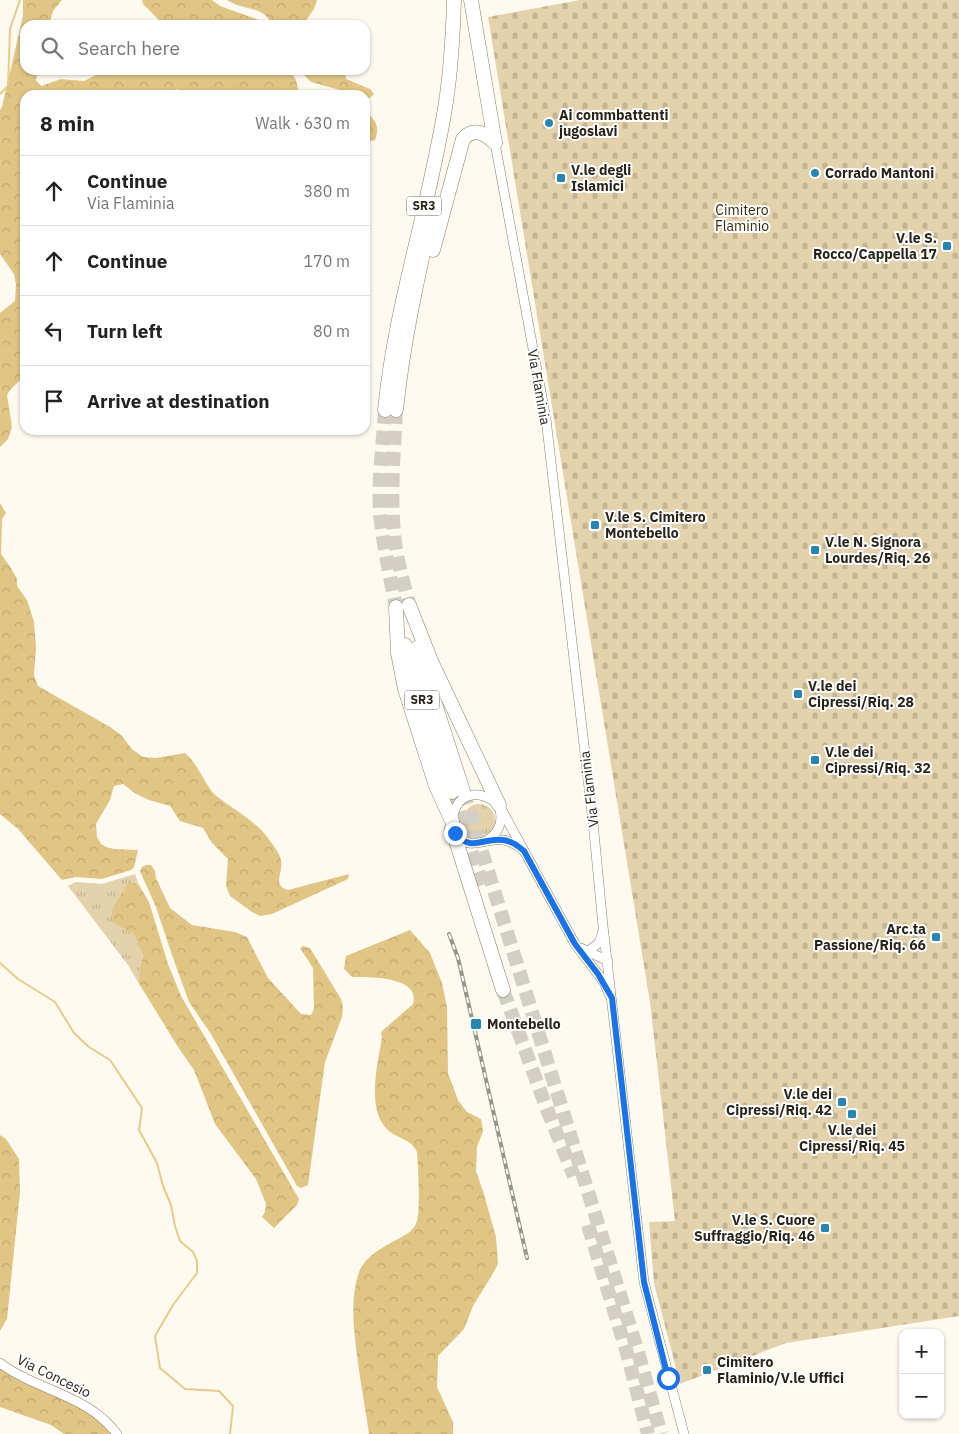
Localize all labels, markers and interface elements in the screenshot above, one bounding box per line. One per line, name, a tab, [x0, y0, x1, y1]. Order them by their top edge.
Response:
search box	[20, 20, 370, 75]
icon: search	[38, 34, 66, 62]
text: Search here	[78, 36, 180, 60]
place label: Ai commbattenti jugoslavi	[558, 106, 669, 140]
text: 8 min	[40, 109, 95, 137]
text: Walk · 630 m	[255, 113, 350, 133]
marker: Ai commbattenti jugoslavi	[543, 117, 555, 129]
place label: V.le degli Islamici	[571, 161, 631, 195]
place label: Corrado Mantoni	[825, 164, 934, 182]
marker: Corrado Mantoni	[809, 167, 821, 179]
text: Continue	[87, 169, 167, 193]
marker: V.le degli Islamici	[555, 172, 567, 184]
icon: ahead	[40, 177, 68, 205]
text: 380 m	[303, 181, 350, 201]
text: Via Flaminia	[87, 193, 175, 213]
road number: SR3	[406, 197, 442, 216]
park label: Cimitero Flaminio	[715, 201, 769, 235]
place label: V.le S. Rocco/Cappella 17	[813, 229, 937, 263]
marker: V.le S. Rocco/Cappella 17	[941, 240, 953, 252]
icon: ahead	[40, 247, 68, 275]
text: Continue	[87, 249, 167, 273]
text: 170 m	[303, 251, 350, 271]
icon: left	[40, 317, 68, 345]
text: Turn left	[87, 319, 163, 343]
text: 80 m	[313, 321, 350, 341]
street label: Via Flaminia	[523, 348, 555, 427]
icon: arrive	[40, 387, 68, 415]
text: Arrive at destination	[87, 389, 270, 413]
place label: V.le S. Cimitero Montebello	[605, 508, 706, 542]
marker: V.le S. Cimitero Montebello	[589, 519, 601, 531]
place label: V.le N. Signora Lourdes/Riq. 26	[825, 533, 930, 567]
marker: V.le N. Signora Lourdes/Riq. 26	[809, 544, 821, 556]
place label: V.le dei Cipressi/Riq. 28	[808, 677, 914, 711]
marker: V.le dei Cipressi/Riq. 28	[792, 688, 804, 700]
road number: SR3	[404, 690, 440, 710]
place label: V.le dei Cipressi/Riq. 32	[825, 743, 931, 777]
street label: Via Flaminia	[575, 749, 603, 828]
marker: V.le dei Cipressi/Riq. 32	[809, 754, 821, 766]
route end	[444, 822, 467, 845]
place label: Arc.ta Passione/Riq. 66	[814, 920, 926, 954]
marker: Arc.ta Passione/Riq. 66	[930, 931, 942, 943]
place label: Montebello	[487, 1015, 561, 1033]
marker: Montebello	[469, 1017, 483, 1031]
place label: V.le dei Cipressi/Riq. 42	[726, 1085, 832, 1119]
marker: V.le dei Cipressi/Riq. 42	[836, 1096, 848, 1108]
marker: V.le dei Cipressi/Riq. 45	[846, 1108, 858, 1120]
place label: V.le dei Cipressi/Riq. 45	[799, 1121, 905, 1155]
place label: V.le S. Cuore Suffraggio/Riq. 46	[694, 1211, 815, 1245]
marker: V.le S. Cuore Suffraggio/Riq. 46	[819, 1222, 831, 1234]
map controls	[899, 1329, 944, 1419]
button: +	[899, 1329, 944, 1374]
street label: Via Concesio	[14, 1350, 94, 1402]
place label: Cimitero Flaminio/V.le Uffici	[717, 1353, 844, 1387]
marker: Cimitero Flaminio/V.le Uffici	[701, 1364, 713, 1376]
route start	[657, 1367, 680, 1390]
button: −	[899, 1374, 944, 1419]

